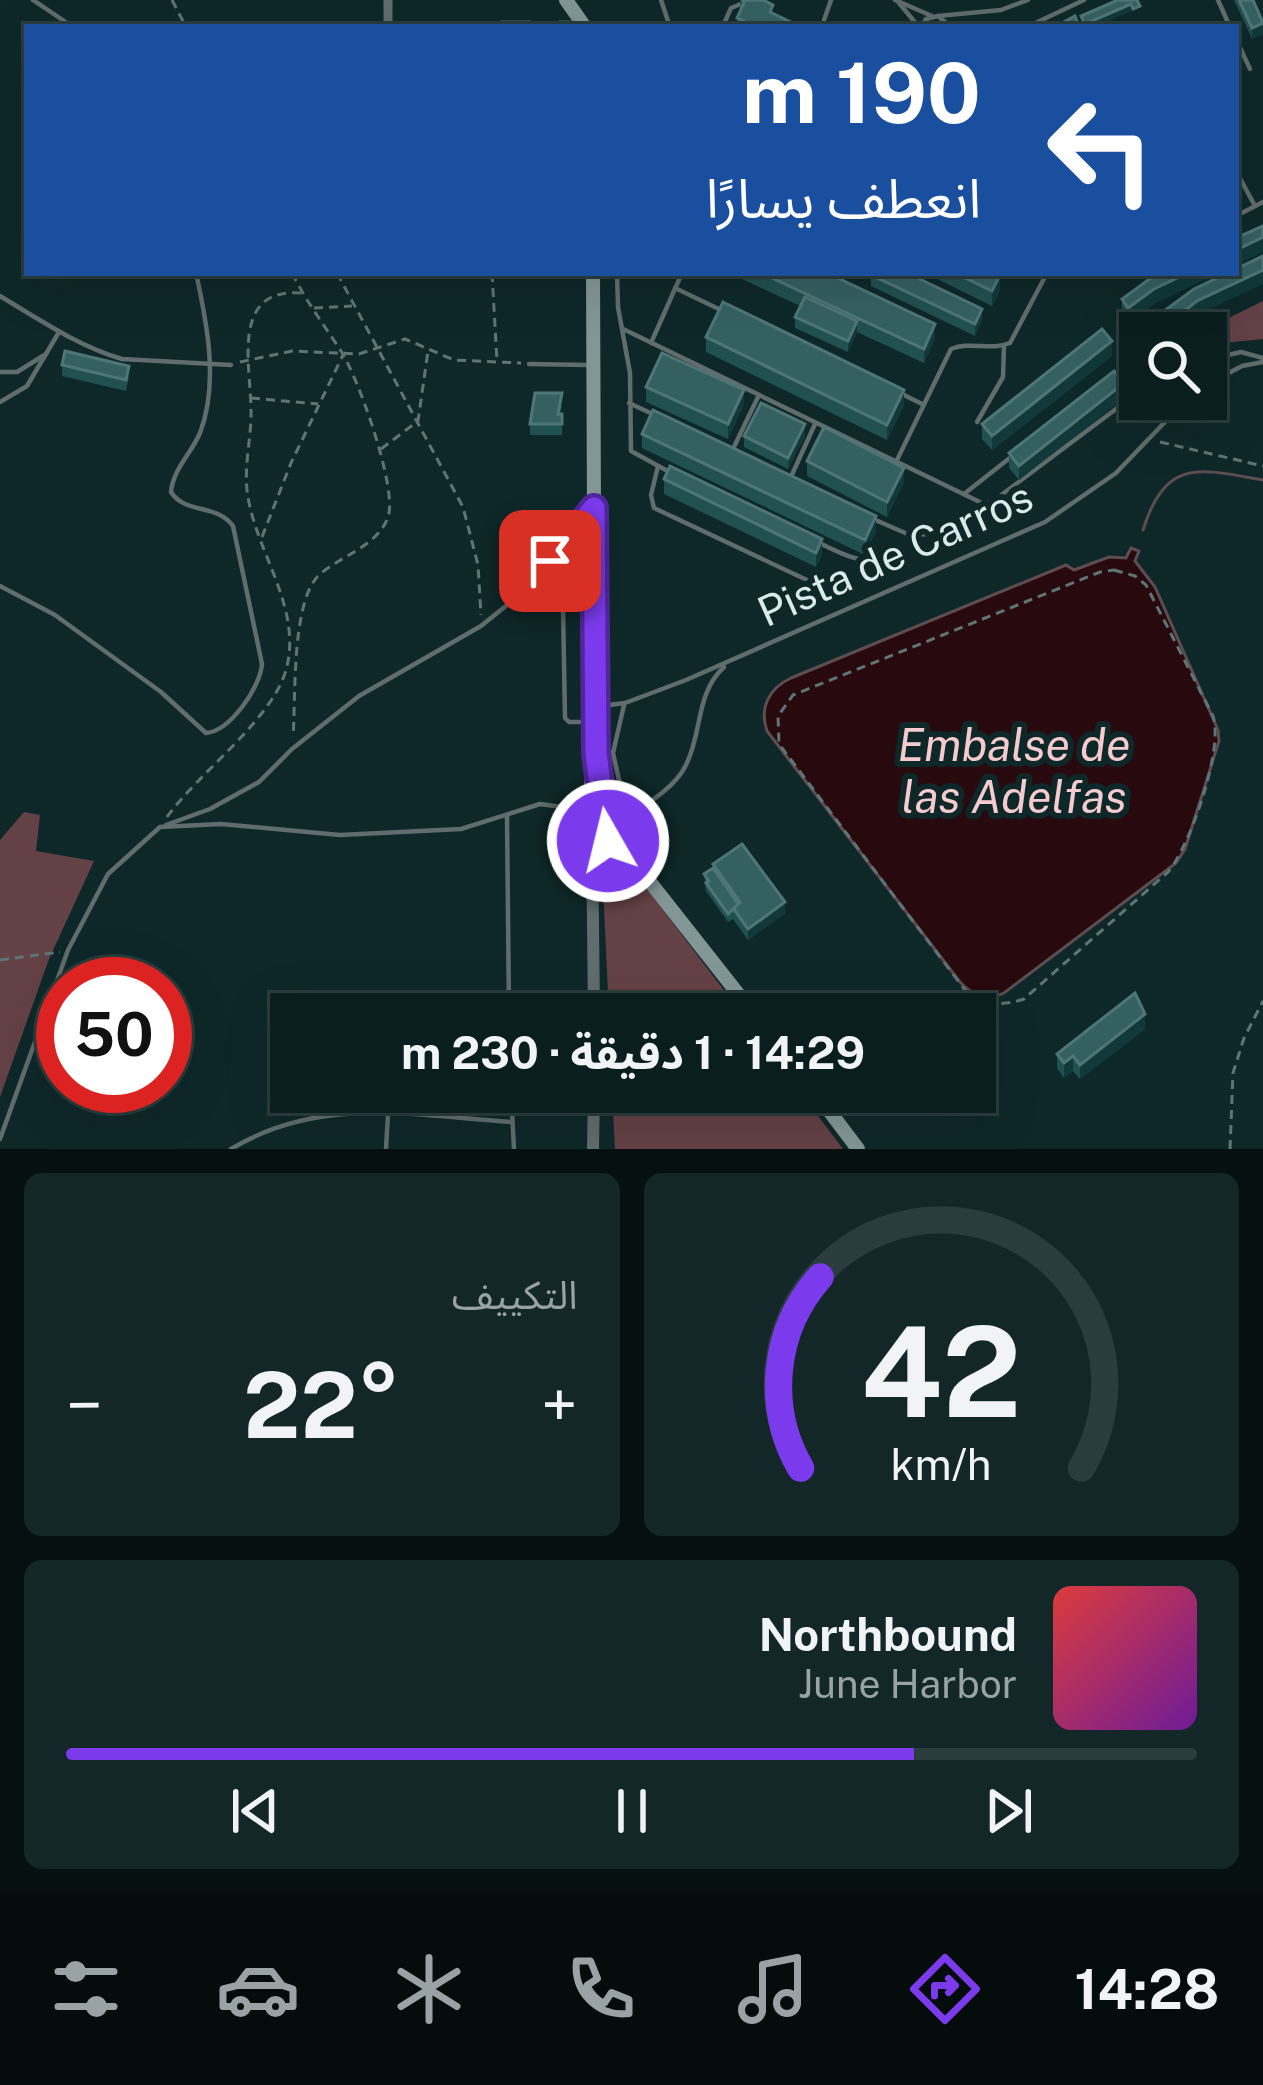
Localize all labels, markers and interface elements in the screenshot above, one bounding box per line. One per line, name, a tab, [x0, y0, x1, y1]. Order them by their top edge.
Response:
text: 190 m	[742, 43, 981, 142]
icon: left	[1023, 72, 1179, 228]
text: انعطف يسارًا	[706, 167, 981, 230]
map controls	[1119, 312, 1227, 420]
button: search	[1119, 312, 1227, 420]
street label: Pista de Carros	[750, 471, 1040, 636]
pin	[499, 510, 601, 612]
icon: arrive	[517, 528, 583, 594]
water label: Embalse de las Adelfas	[897, 718, 1131, 823]
position arrow	[545, 778, 671, 904]
speed limit sign: 50	[36, 957, 192, 1113]
text: 14:29 · 1 دقيقة · 230 m	[401, 1026, 865, 1079]
text: التكييف	[452, 1272, 578, 1318]
text: 42	[861, 1298, 1022, 1445]
text: 22°	[243, 1352, 400, 1458]
text: −	[66, 1366, 103, 1444]
text: +	[541, 1366, 578, 1444]
text: km/h	[891, 1438, 992, 1489]
text: Northbound	[759, 1608, 1017, 1661]
text: June Harbor	[798, 1661, 1017, 1707]
icon: previous	[222, 1778, 288, 1844]
icon: pause	[599, 1778, 665, 1844]
icon: next	[976, 1778, 1042, 1844]
icon: filters	[44, 1947, 128, 2031]
icon: car	[216, 1947, 300, 2031]
icon: climate	[387, 1947, 471, 2031]
icon: phone	[559, 1947, 643, 2031]
icon: music	[731, 1947, 815, 2031]
icon: directions	[903, 1947, 987, 2031]
text: 14:28	[1074, 1958, 1219, 2021]

